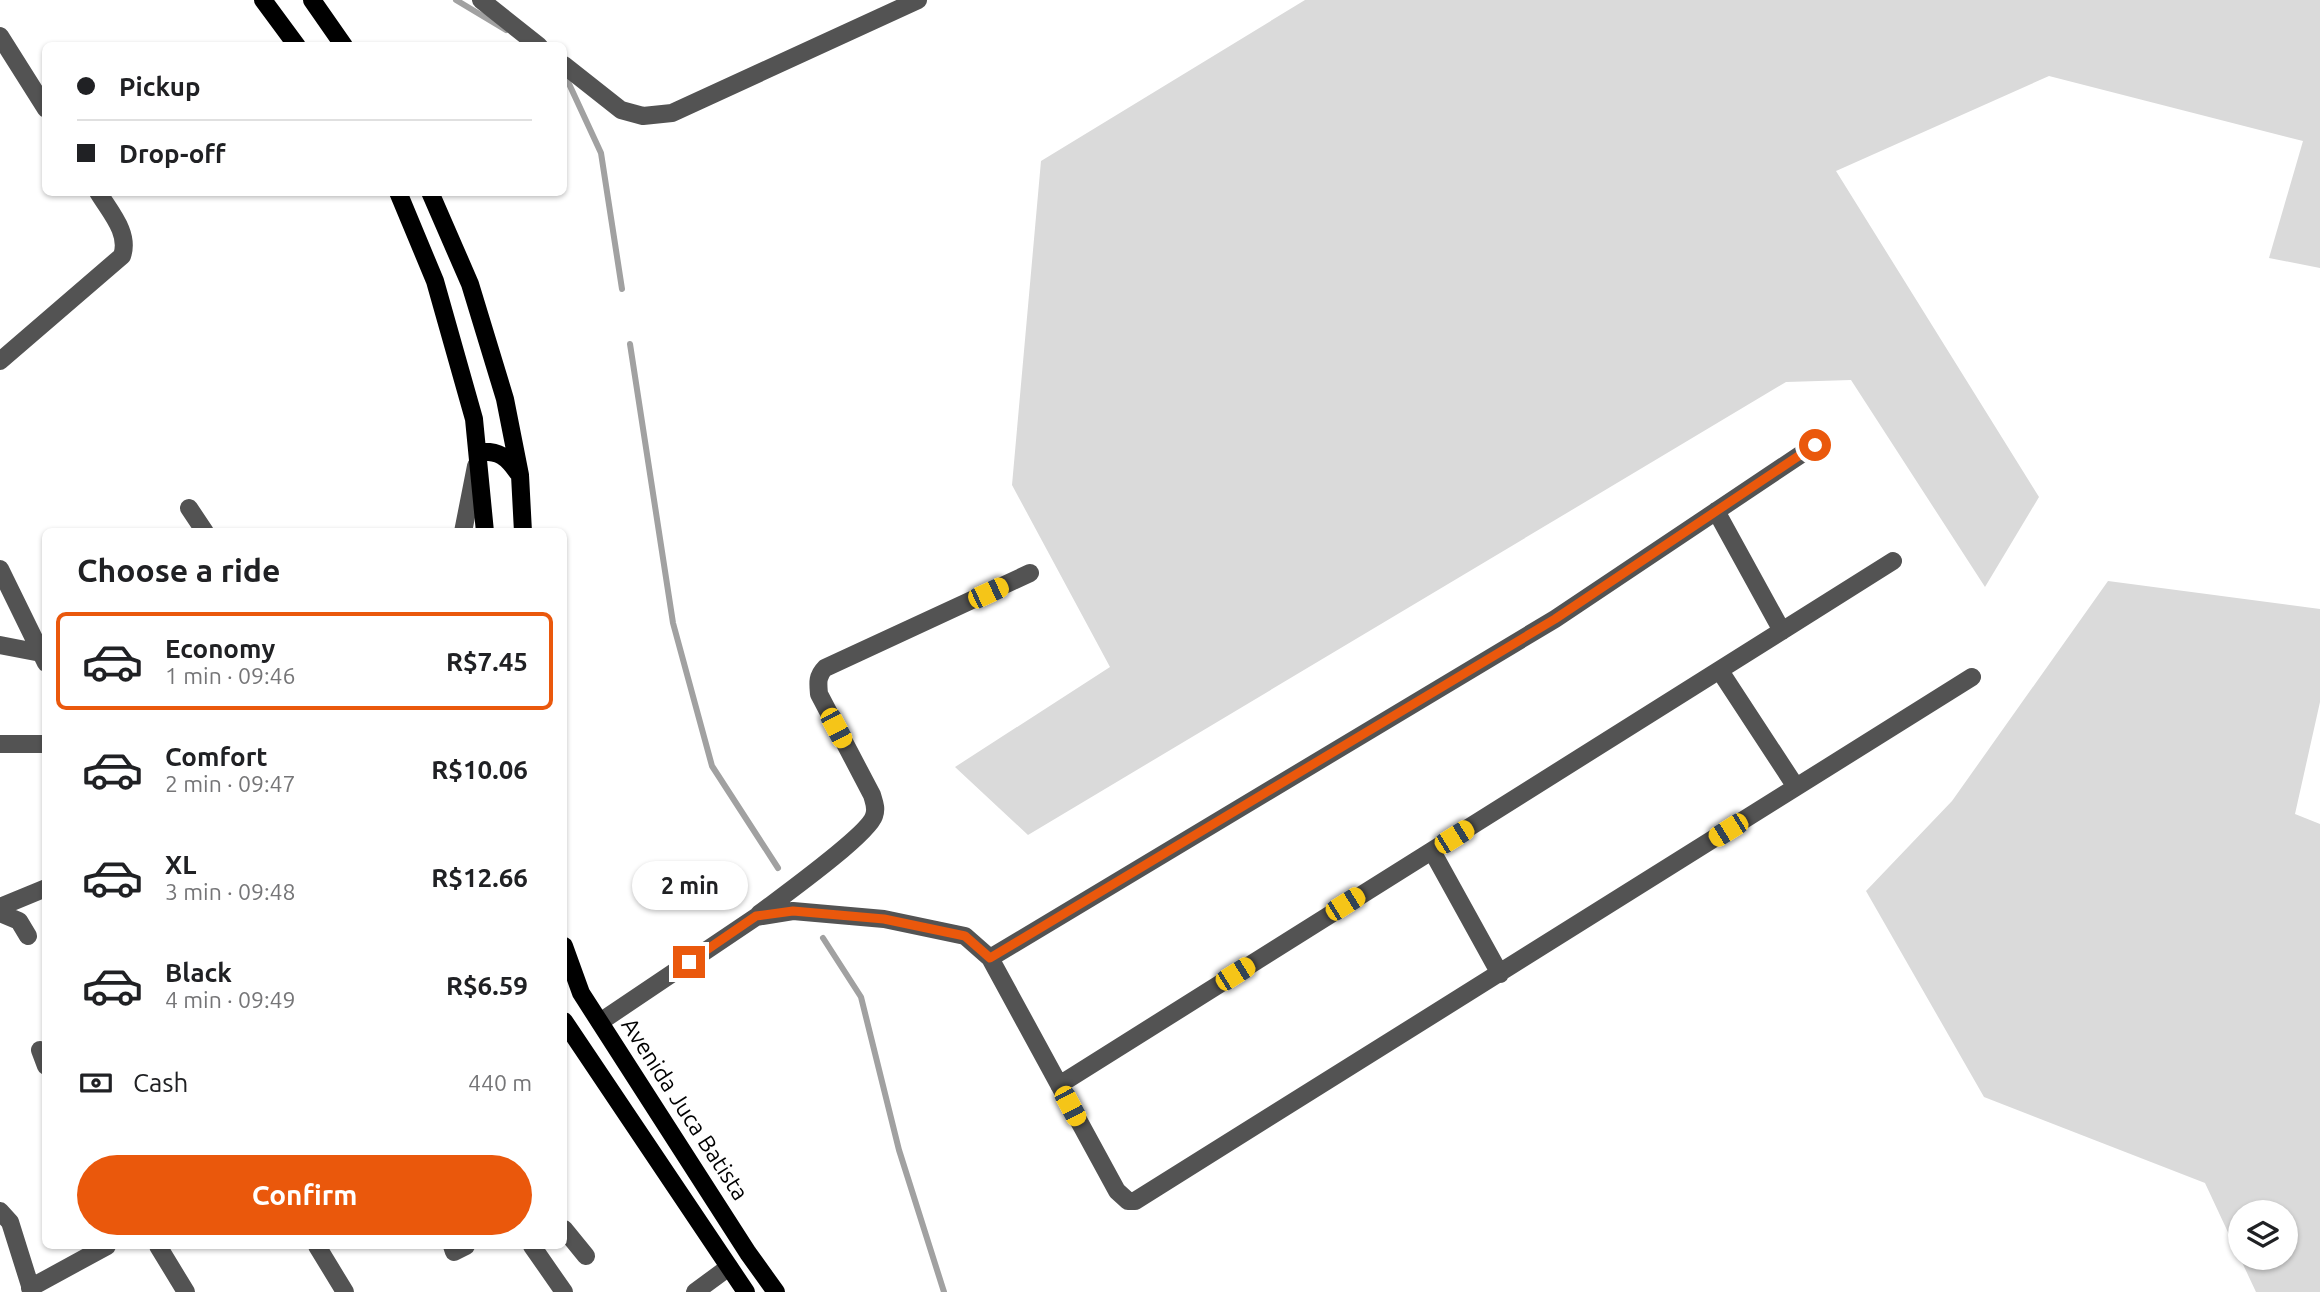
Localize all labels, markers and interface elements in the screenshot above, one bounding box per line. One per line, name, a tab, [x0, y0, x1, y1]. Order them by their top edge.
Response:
text: Pickup	[119, 72, 201, 101]
text: Drop-off	[119, 139, 226, 168]
route start	[1799, 429, 1831, 461]
text: Choose a ride	[77, 552, 280, 588]
car	[965, 575, 1012, 611]
icon: car	[81, 630, 144, 693]
text: Economy	[165, 634, 275, 663]
text: R$7.45	[446, 647, 528, 676]
text: 1 min · 09:46	[165, 663, 296, 688]
car	[817, 705, 856, 751]
icon: car	[81, 738, 144, 801]
text: Comfort	[165, 742, 268, 771]
text: R$10.06	[431, 755, 528, 784]
text: 2 min · 09:47	[165, 771, 296, 796]
car	[1705, 810, 1752, 850]
car	[1431, 817, 1478, 857]
icon: car	[81, 846, 144, 909]
text: XL	[165, 850, 196, 879]
callout: 2 min	[631, 860, 747, 909]
text: R$12.66	[431, 863, 528, 892]
text: 2 min	[661, 873, 719, 898]
text: 3 min · 09:48	[165, 879, 296, 904]
car	[1322, 884, 1369, 924]
route end	[673, 946, 705, 978]
icon: car	[81, 954, 144, 1017]
car	[1212, 954, 1259, 994]
text: Black	[165, 958, 232, 987]
text: R$6.59	[446, 971, 528, 1000]
text: 4 min · 09:49	[165, 987, 296, 1012]
street label: Avenida Juca Batista	[617, 1013, 754, 1204]
icon: cash	[77, 1064, 115, 1102]
text: Cash	[133, 1068, 188, 1097]
text: 440 m	[468, 1070, 532, 1095]
car	[1051, 1083, 1090, 1129]
button: Confirm	[77, 1155, 532, 1235]
map controls	[2228, 1200, 2298, 1270]
button: layers	[2228, 1200, 2298, 1270]

